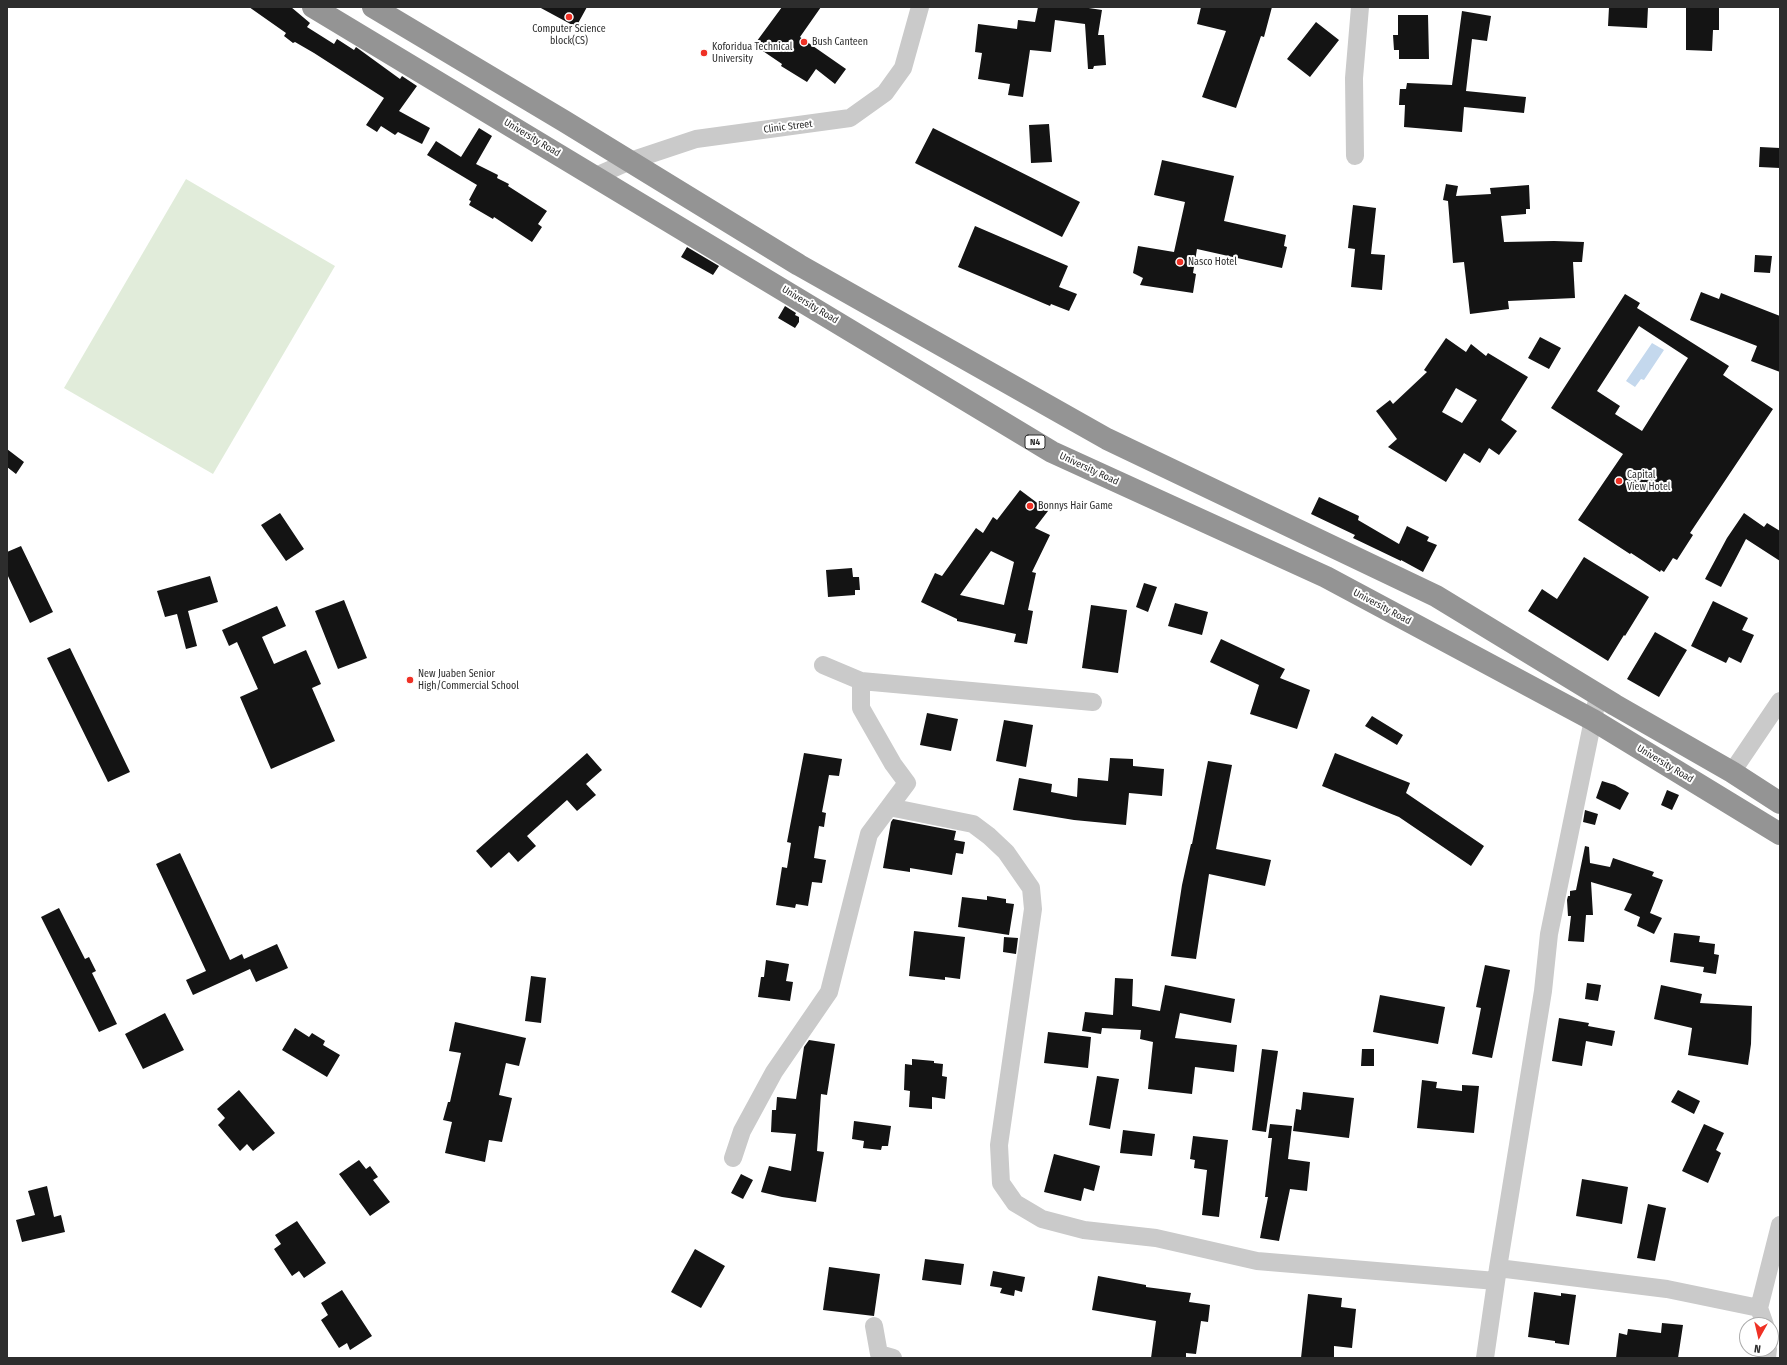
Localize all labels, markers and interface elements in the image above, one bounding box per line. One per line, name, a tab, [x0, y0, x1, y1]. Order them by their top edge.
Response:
marker: Computer Science block(CS)	[564, 12, 574, 22]
place label: Computer Science block(CS)	[532, 23, 606, 46]
place label: Bush Canteen	[812, 36, 868, 48]
marker: Bush Canteen	[799, 37, 809, 47]
place label: Koforidua Technical University	[712, 41, 792, 64]
marker: Koforidua Technical University	[699, 48, 709, 58]
street label: University Road	[502, 116, 562, 160]
street label: Clinic Street	[763, 118, 813, 136]
place label: Nasco Hotel	[1188, 256, 1237, 268]
marker: Nasco Hotel	[1175, 257, 1185, 267]
street label: University Road	[780, 283, 840, 327]
road number: N4	[1025, 435, 1045, 449]
street label: University Road	[1057, 450, 1121, 488]
place label: Capital View Hotel	[1627, 469, 1670, 492]
marker: Capital View Hotel	[1614, 476, 1624, 486]
place label: Bonnys Hair Game	[1038, 500, 1113, 512]
marker: Bonnys Hair Game	[1025, 501, 1035, 511]
street label: University Road	[1351, 587, 1413, 627]
place label: New Juaben Senior High/Commercial School	[418, 668, 519, 692]
marker: New Juaben Senior High/Commercial School	[405, 675, 415, 685]
street label: University Road	[1635, 742, 1695, 786]
north arrow	[1739, 1317, 1779, 1357]
text: N	[1753, 1341, 1762, 1355]

